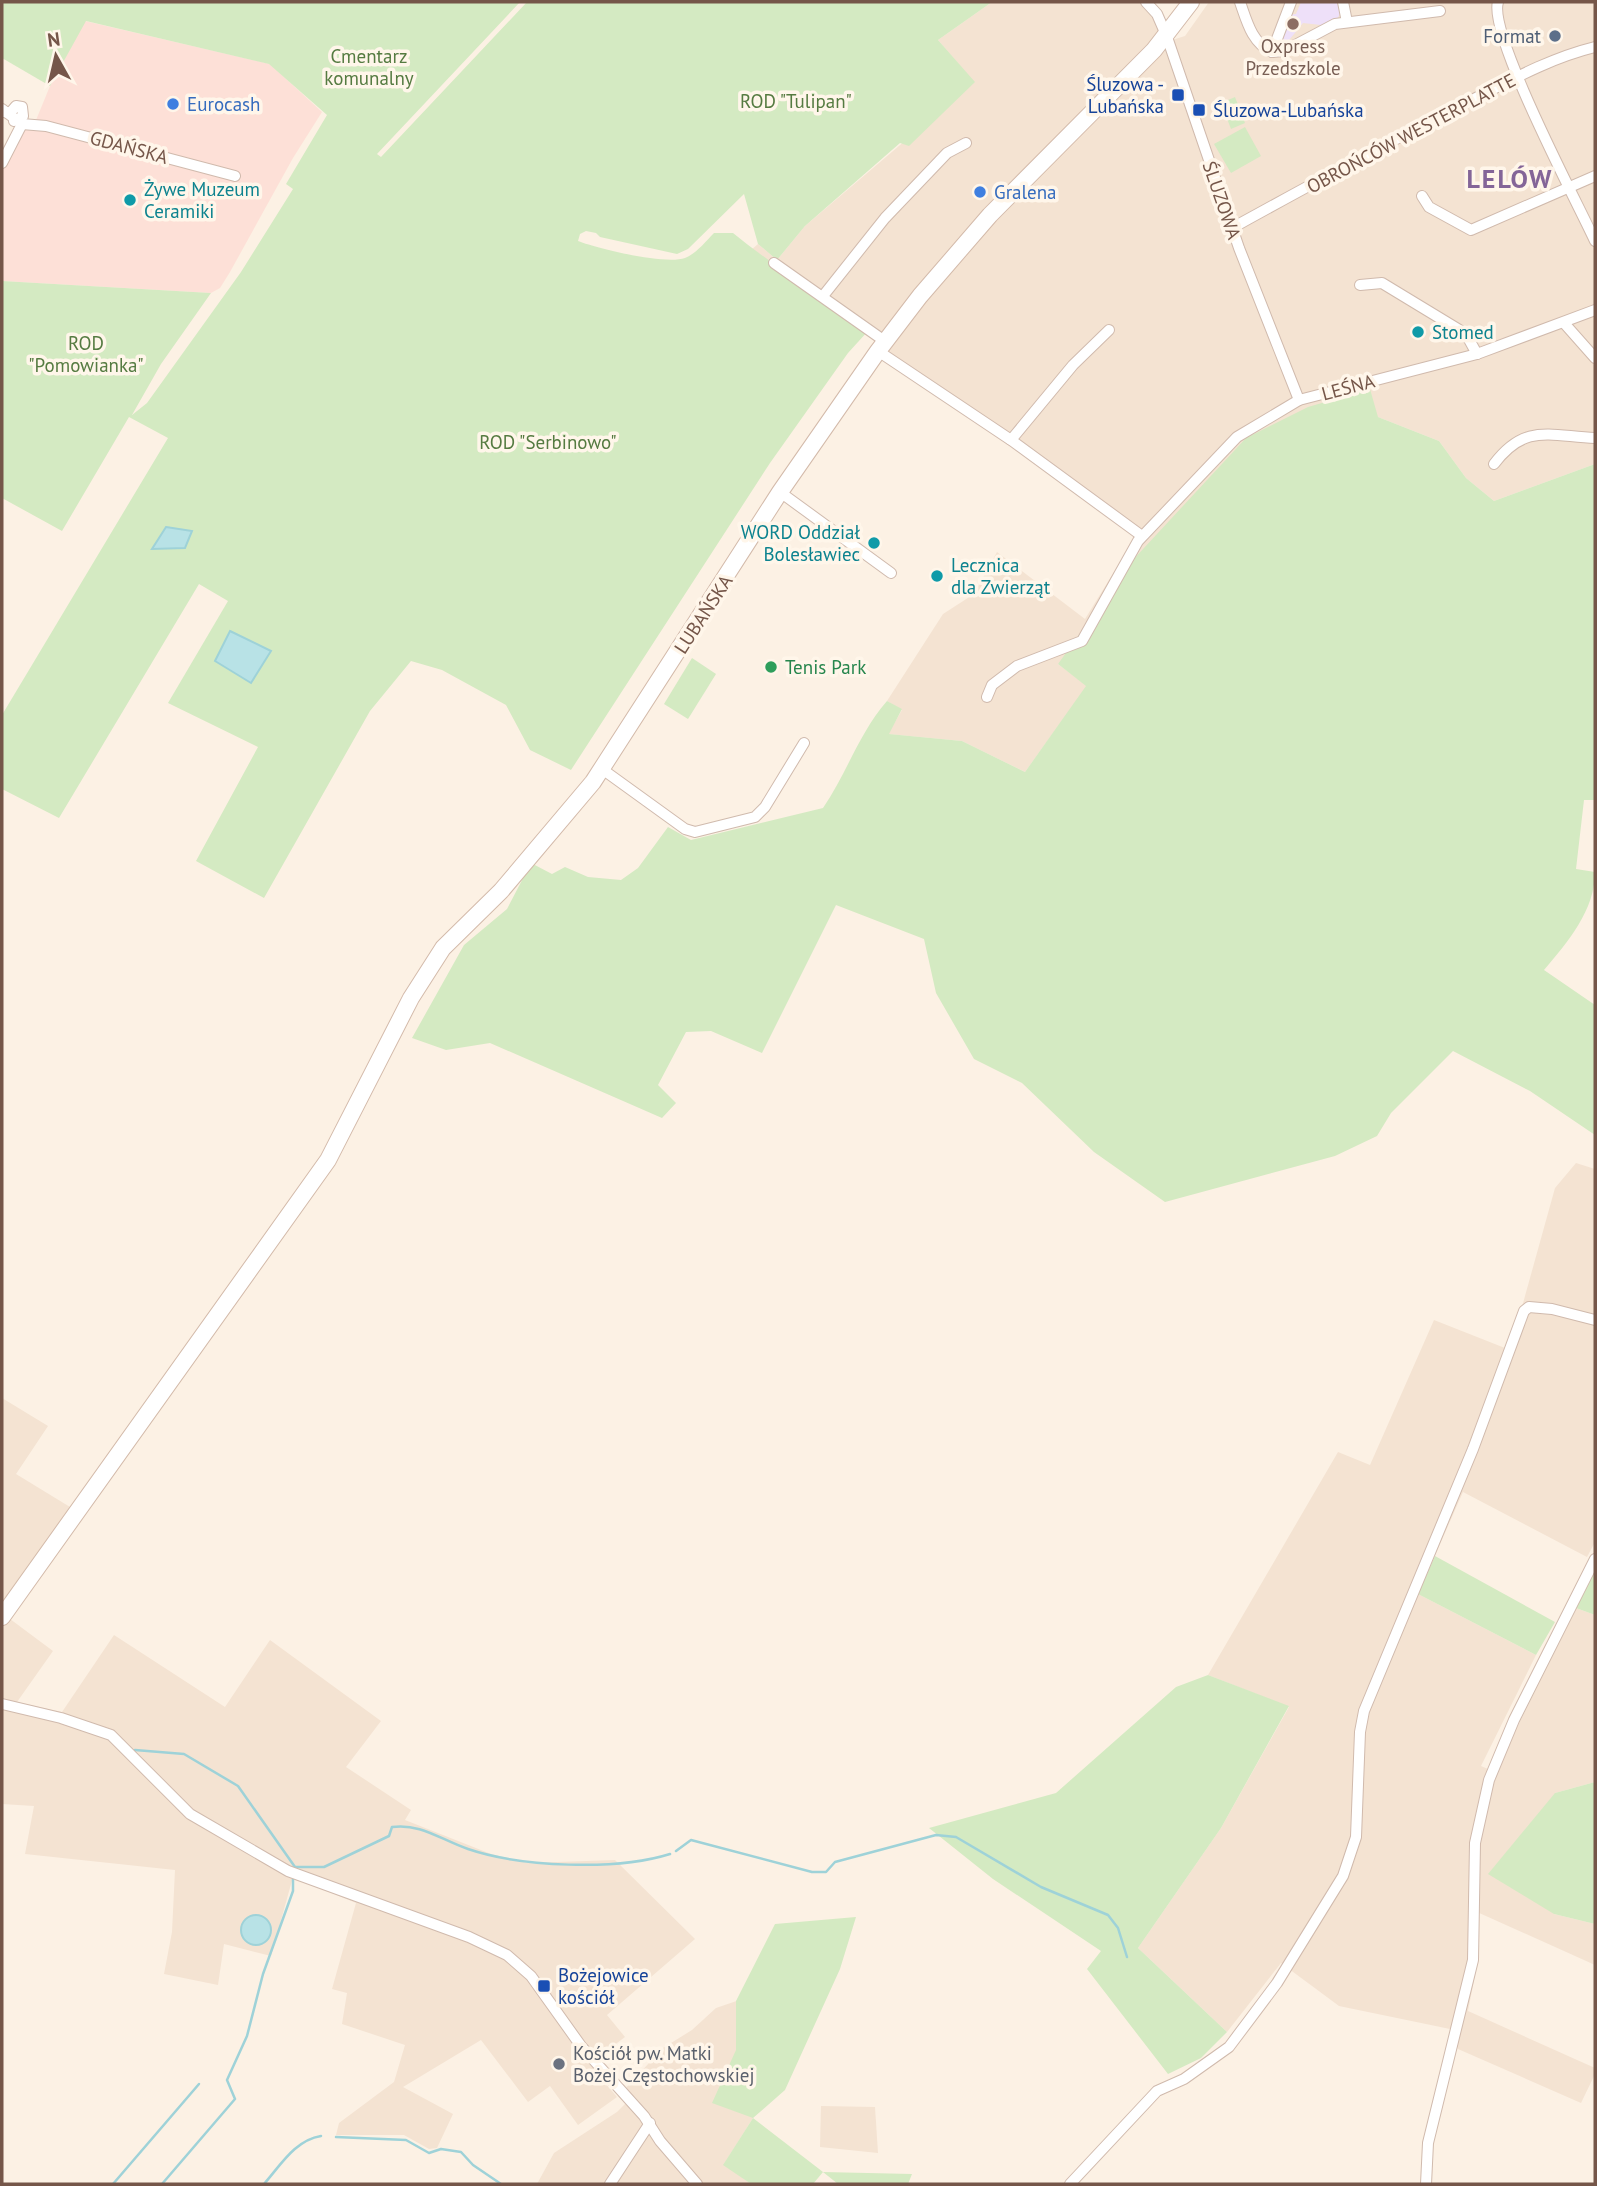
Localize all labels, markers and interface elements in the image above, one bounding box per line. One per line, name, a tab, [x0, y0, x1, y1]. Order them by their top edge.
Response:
marker: Oxpress Przedszkole	[1285, 16, 1301, 32]
north arrow	[21, 21, 91, 91]
place label: Format	[1483, 24, 1542, 48]
text: N	[46, 26, 61, 52]
marker: Format	[1547, 28, 1563, 44]
place label: Oxpress Przedszkole	[1245, 34, 1341, 80]
park label: Cmentarz komunalny	[324, 44, 414, 90]
street label: OBROŃCÓW WESTERPLATTE	[1302, 68, 1520, 198]
place label: Śluzowa - Lubańska	[1086, 72, 1164, 118]
marker: Śluzowa - Lubańska	[1170, 87, 1186, 103]
park label: ROD "Tulipan"	[740, 89, 852, 113]
place label: Eurocash	[187, 92, 260, 116]
marker: Eurocash	[165, 96, 181, 112]
place label: Śluzowa-Lubańska	[1213, 98, 1364, 122]
marker: Śluzowa-Lubańska	[1191, 102, 1207, 118]
street label: GDAŃSKA	[87, 125, 171, 169]
street label: ŚLUZOWA	[1197, 158, 1247, 242]
district label: LELÓW	[1467, 162, 1554, 195]
place label: Żywe Muzeum Ceramiki	[144, 177, 260, 223]
place label: Gralena	[994, 180, 1057, 204]
marker: Gralena	[972, 184, 988, 200]
marker: Żywe Muzeum Ceramiki	[122, 192, 138, 208]
place label: Stomed	[1432, 320, 1494, 344]
marker: Stomed	[1410, 324, 1426, 340]
park label: ROD "Pomowianka"	[28, 331, 144, 377]
street label: LEŚNA	[1319, 368, 1377, 406]
park label: ROD "Serbinowo"	[479, 430, 617, 454]
place label: WORD Oddział Bolesławiec	[741, 520, 860, 566]
marker: WORD Oddział Bolesławiec	[866, 535, 882, 551]
place label: Lecznica dla Zwierząt	[951, 553, 1051, 599]
marker: Lecznica dla Zwierząt	[929, 568, 945, 584]
street label: LUBAŃSKA	[669, 570, 737, 658]
place label: Tenis Park	[785, 655, 866, 679]
marker: Tenis Park	[763, 659, 779, 675]
place label: Bożejowice kościół	[558, 1963, 649, 2009]
marker: Bożejowice kościół	[536, 1978, 552, 1994]
place label: Kościół pw. Matki Bożej Częstochowskiej	[573, 2041, 754, 2087]
marker: Kościół pw. Matki Bożej Częstochowskiej	[551, 2056, 567, 2072]

